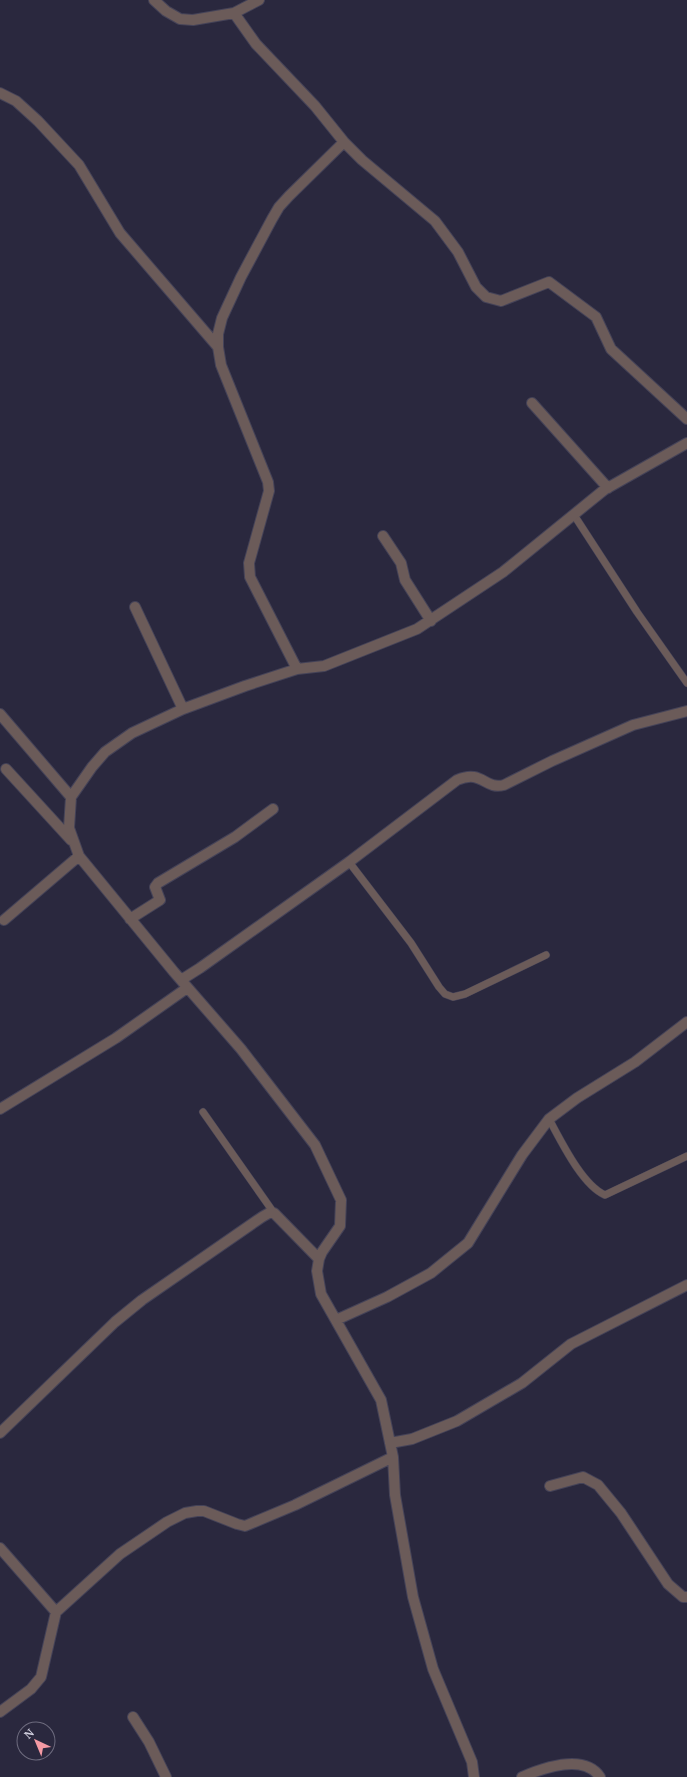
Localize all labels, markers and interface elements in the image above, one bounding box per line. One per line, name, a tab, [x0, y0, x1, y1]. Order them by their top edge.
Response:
north arrow	[16, 1721, 56, 1761]
text: N	[21, 1725, 37, 1742]

